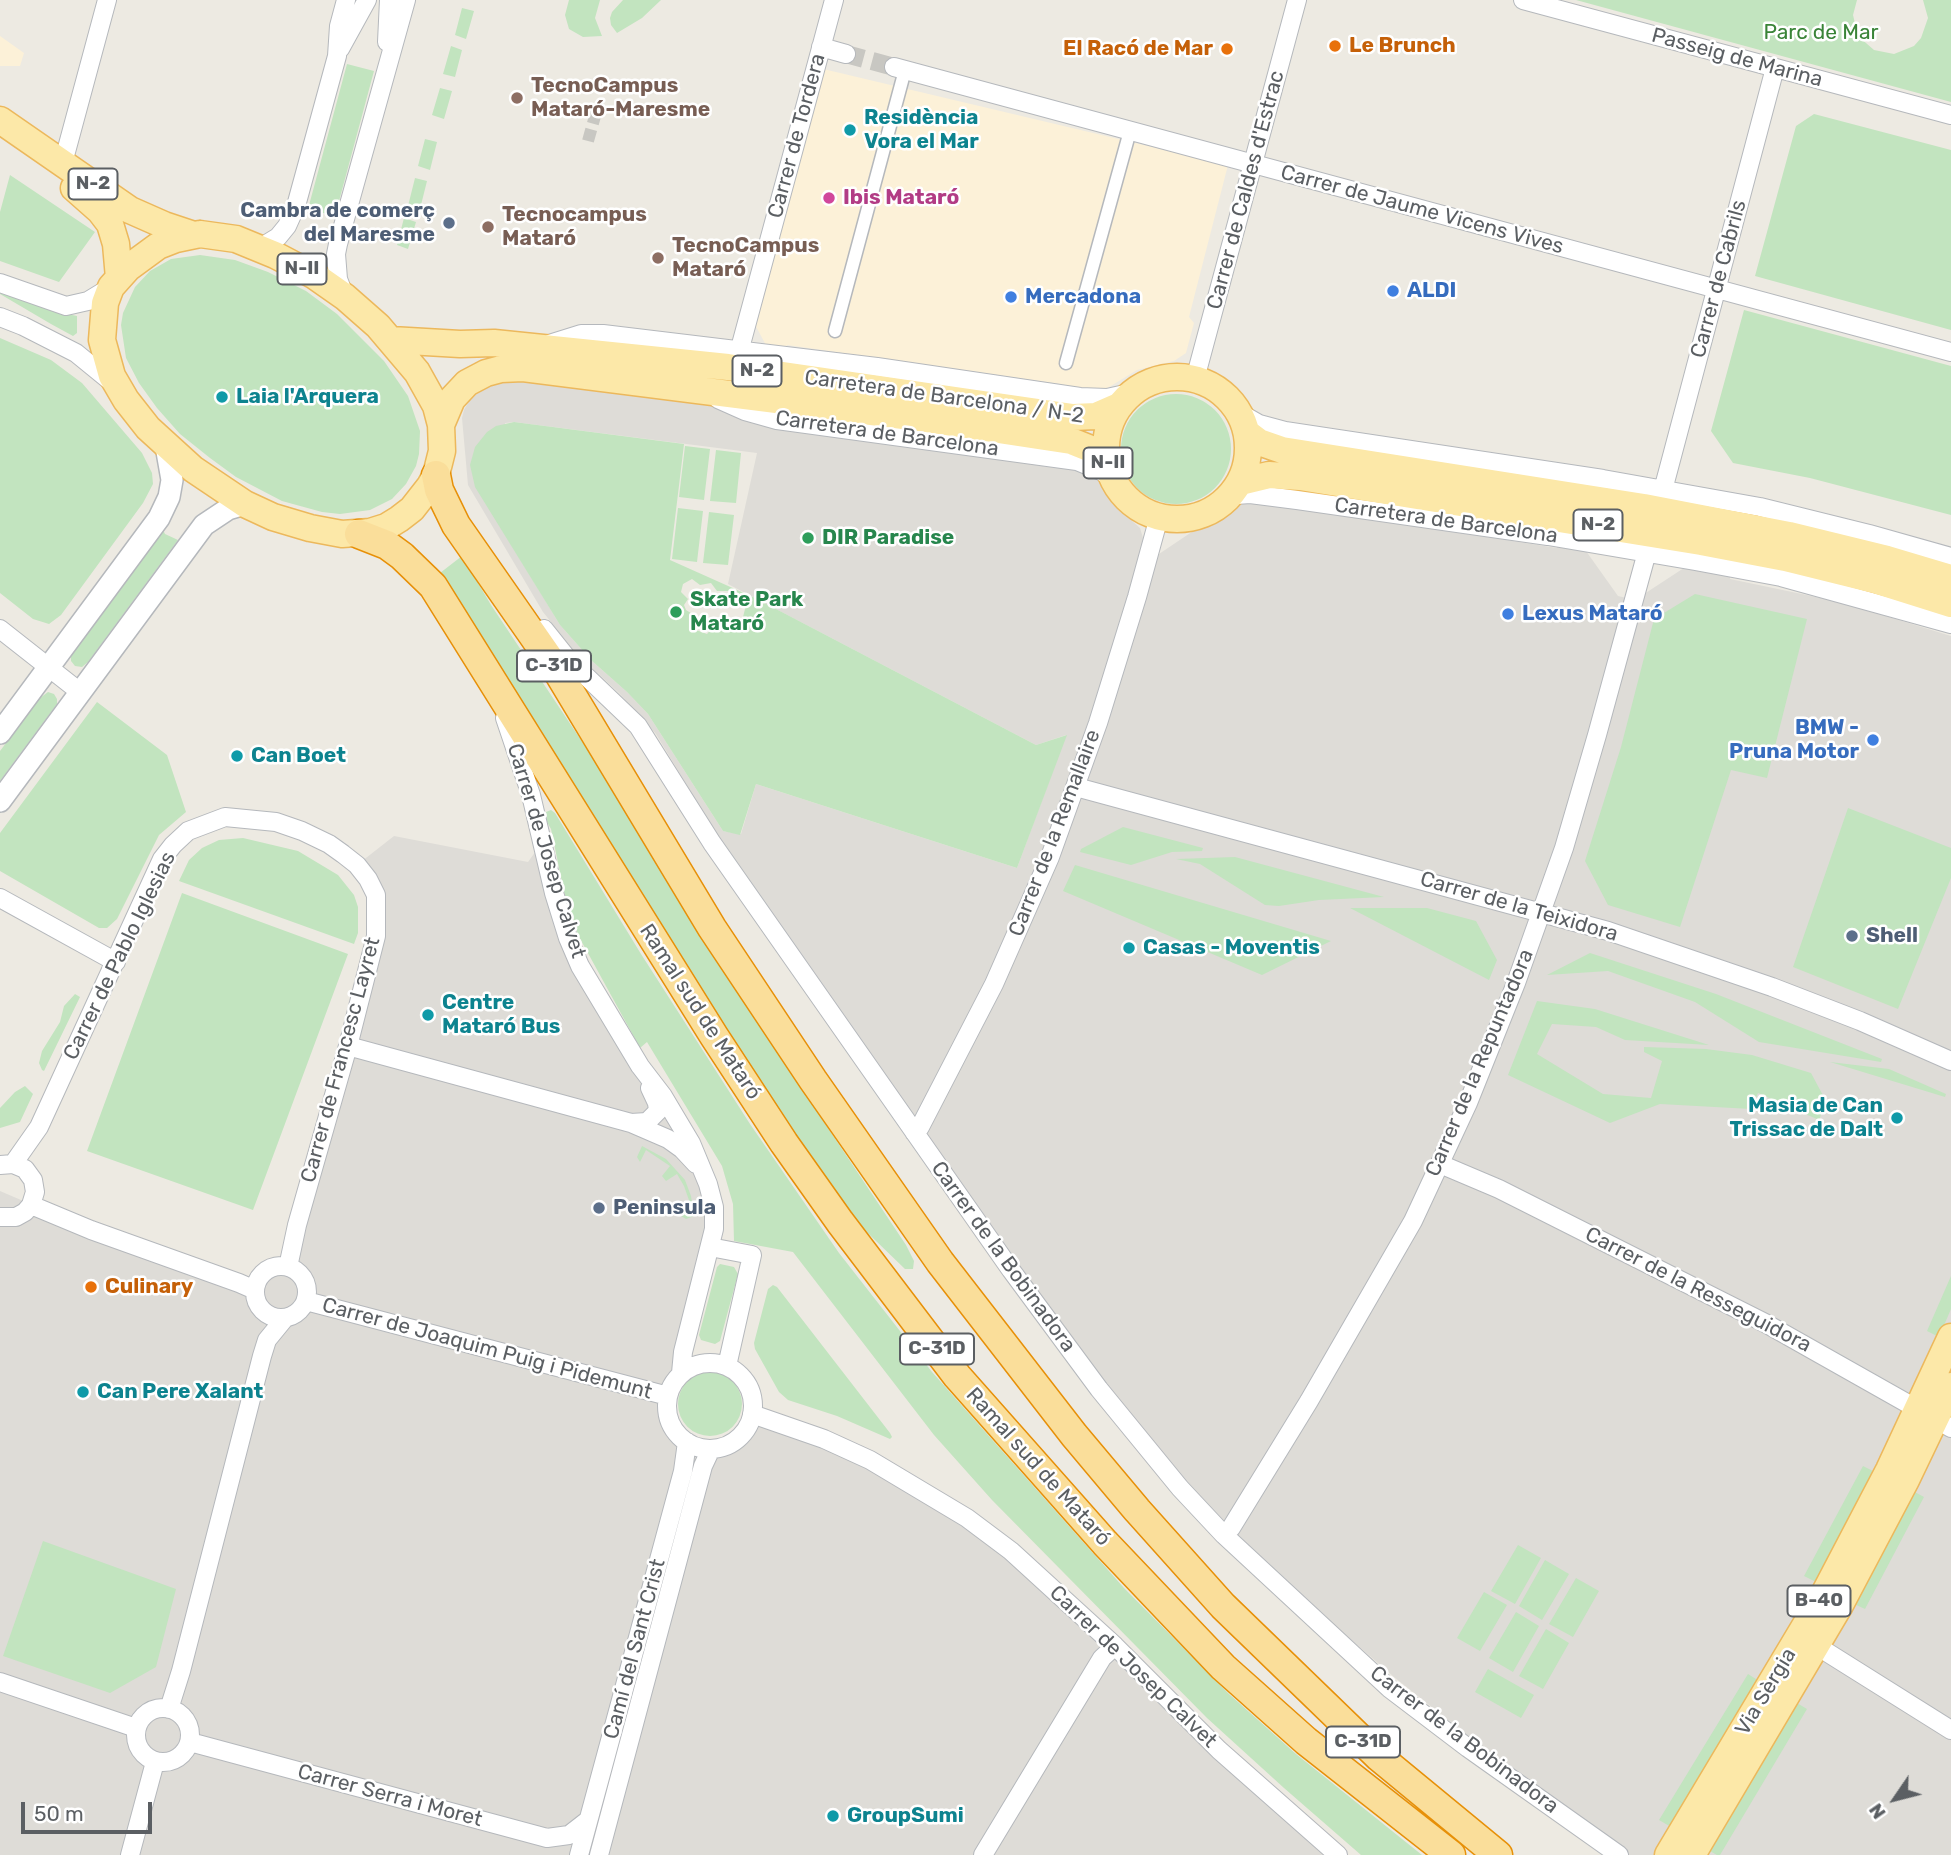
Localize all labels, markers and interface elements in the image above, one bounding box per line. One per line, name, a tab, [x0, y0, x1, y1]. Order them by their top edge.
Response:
park label: Parc de Mar	[1763, 20, 1879, 46]
street label: Passeig de Marina	[1649, 23, 1825, 93]
place label: Le Brunch	[1349, 33, 1456, 59]
place label: El Racó de Mar	[1063, 36, 1213, 62]
marker: Le Brunch	[1327, 38, 1343, 54]
marker: El Racó de Mar	[1219, 41, 1235, 57]
street label: Carrer de Tordera	[763, 51, 831, 221]
street label: Carrer de Caldes d'Estrac	[1202, 68, 1290, 312]
place label: TecnoCampus Mataró-Maresme	[531, 73, 710, 123]
marker: TecnoCampus Mataró-Maresme	[509, 90, 525, 106]
place label: Residència Vora el Mar	[864, 105, 979, 155]
marker: Residència Vora el Mar	[842, 122, 858, 138]
street label: Carrer de Jaume Vicens Vives	[1278, 160, 1566, 260]
road number: N-2	[68, 168, 118, 200]
place label: Ibis Mataró	[843, 185, 959, 211]
marker: Ibis Mataró	[821, 190, 837, 206]
street label: Carrer de Cabrils	[1686, 197, 1752, 361]
place label: Cambra de comerç del Maresme	[240, 198, 435, 248]
place label: Tecnocampus Mataró	[502, 202, 647, 252]
marker: Cambra de comerç del Maresme	[441, 215, 457, 231]
marker: Tecnocampus Mataró	[480, 219, 496, 235]
place label: TecnoCampus Mataró	[672, 233, 819, 283]
marker: TecnoCampus Mataró	[650, 250, 666, 266]
road number: N-II	[278, 254, 326, 284]
place label: ALDI	[1407, 278, 1456, 304]
marker: ALDI	[1385, 283, 1401, 299]
place label: Mercadona	[1025, 284, 1141, 310]
marker: Mercadona	[1003, 289, 1019, 305]
road number: N-2	[732, 356, 782, 386]
street label: Carretera de Barcelona / N-2	[803, 365, 1085, 429]
place label: Laia l'Arquera	[236, 384, 379, 410]
marker: Laia l'Arquera	[214, 389, 230, 405]
street label: Carretera de Barcelona	[774, 406, 1000, 462]
road number: N-II	[1084, 447, 1132, 478]
street label: Carretera de Barcelona	[1333, 493, 1559, 549]
road number: N-2	[1574, 510, 1622, 540]
place label: DIR Paradise	[822, 525, 954, 551]
marker: DIR Paradise	[800, 530, 816, 546]
place label: Skate Park Mataró	[690, 587, 803, 637]
place label: Lexus Mataró	[1522, 601, 1663, 627]
marker: Skate Park Mataró	[668, 604, 684, 620]
marker: Lexus Mataró	[1500, 606, 1516, 622]
road number: C-31D	[517, 650, 591, 681]
place label: BMW - Pruna Motor	[1729, 715, 1859, 765]
street label: Carrer de la Remallaire	[1004, 726, 1106, 940]
marker: BMW - Pruna Motor	[1865, 732, 1881, 748]
street label: Carrer de Josep Calvet	[501, 741, 591, 961]
place label: Can Boet	[251, 743, 346, 769]
marker: Can Boet	[229, 748, 245, 764]
street label: Carrer de Pablo Iglesias	[59, 848, 181, 1064]
street label: Carrer de la Teixidora	[1417, 867, 1621, 947]
street label: Ramal sud de Mataró	[634, 920, 766, 1104]
place label: Shell	[1866, 923, 1918, 949]
marker: Shell	[1844, 928, 1860, 944]
street label: Carrer de Francesc Layret	[296, 935, 386, 1185]
place label: Casas - Moventis	[1143, 935, 1320, 961]
marker: Casas - Moventis	[1121, 940, 1137, 956]
street label: Carrer de la Repuntadora	[1421, 946, 1539, 1180]
place label: Centre Mataró Bus	[442, 990, 560, 1040]
marker: Centre Mataró Bus	[420, 1007, 436, 1023]
place label: Masia de Can Trissac de Dalt	[1729, 1093, 1883, 1143]
marker: Masia de Can Trissac de Dalt	[1889, 1110, 1905, 1126]
street label: Carrer de la Bobinadora	[925, 1157, 1081, 1357]
place label: Peninsula	[613, 1195, 716, 1221]
marker: Peninsula	[591, 1200, 607, 1216]
street label: Carrer de la Resseguidora	[1581, 1222, 1815, 1358]
place label: Culinary	[105, 1274, 193, 1300]
marker: Culinary	[83, 1279, 99, 1295]
street label: Carrer de Joaquim Puig i Pidemunt	[319, 1293, 655, 1405]
road number: C-31D	[900, 1334, 974, 1364]
place label: Can Pere Xalant	[97, 1379, 263, 1405]
street label: Ramal sud de Mataró	[960, 1383, 1116, 1551]
marker: Can Pere Xalant	[75, 1384, 91, 1400]
street label: Camí del Sant Crist	[599, 1556, 671, 1742]
street label: Carrer de Josep Calvet	[1044, 1581, 1222, 1753]
road number: B-40	[1787, 1586, 1850, 1616]
street label: Via Sèrgia	[1730, 1644, 1802, 1740]
street label: Carrer de la Bobinadora	[1365, 1661, 1563, 1819]
road number: C-31D	[1326, 1726, 1400, 1758]
street label: Carrer Serra i Moret	[295, 1759, 485, 1833]
north arrow	[1860, 1764, 1930, 1834]
scale bar	[24, 1788, 156, 1832]
text: N	[1864, 1799, 1891, 1824]
text: 50 m	[34, 1801, 84, 1826]
place label: GroupSumi	[847, 1803, 964, 1829]
marker: GroupSumi	[825, 1808, 841, 1824]

